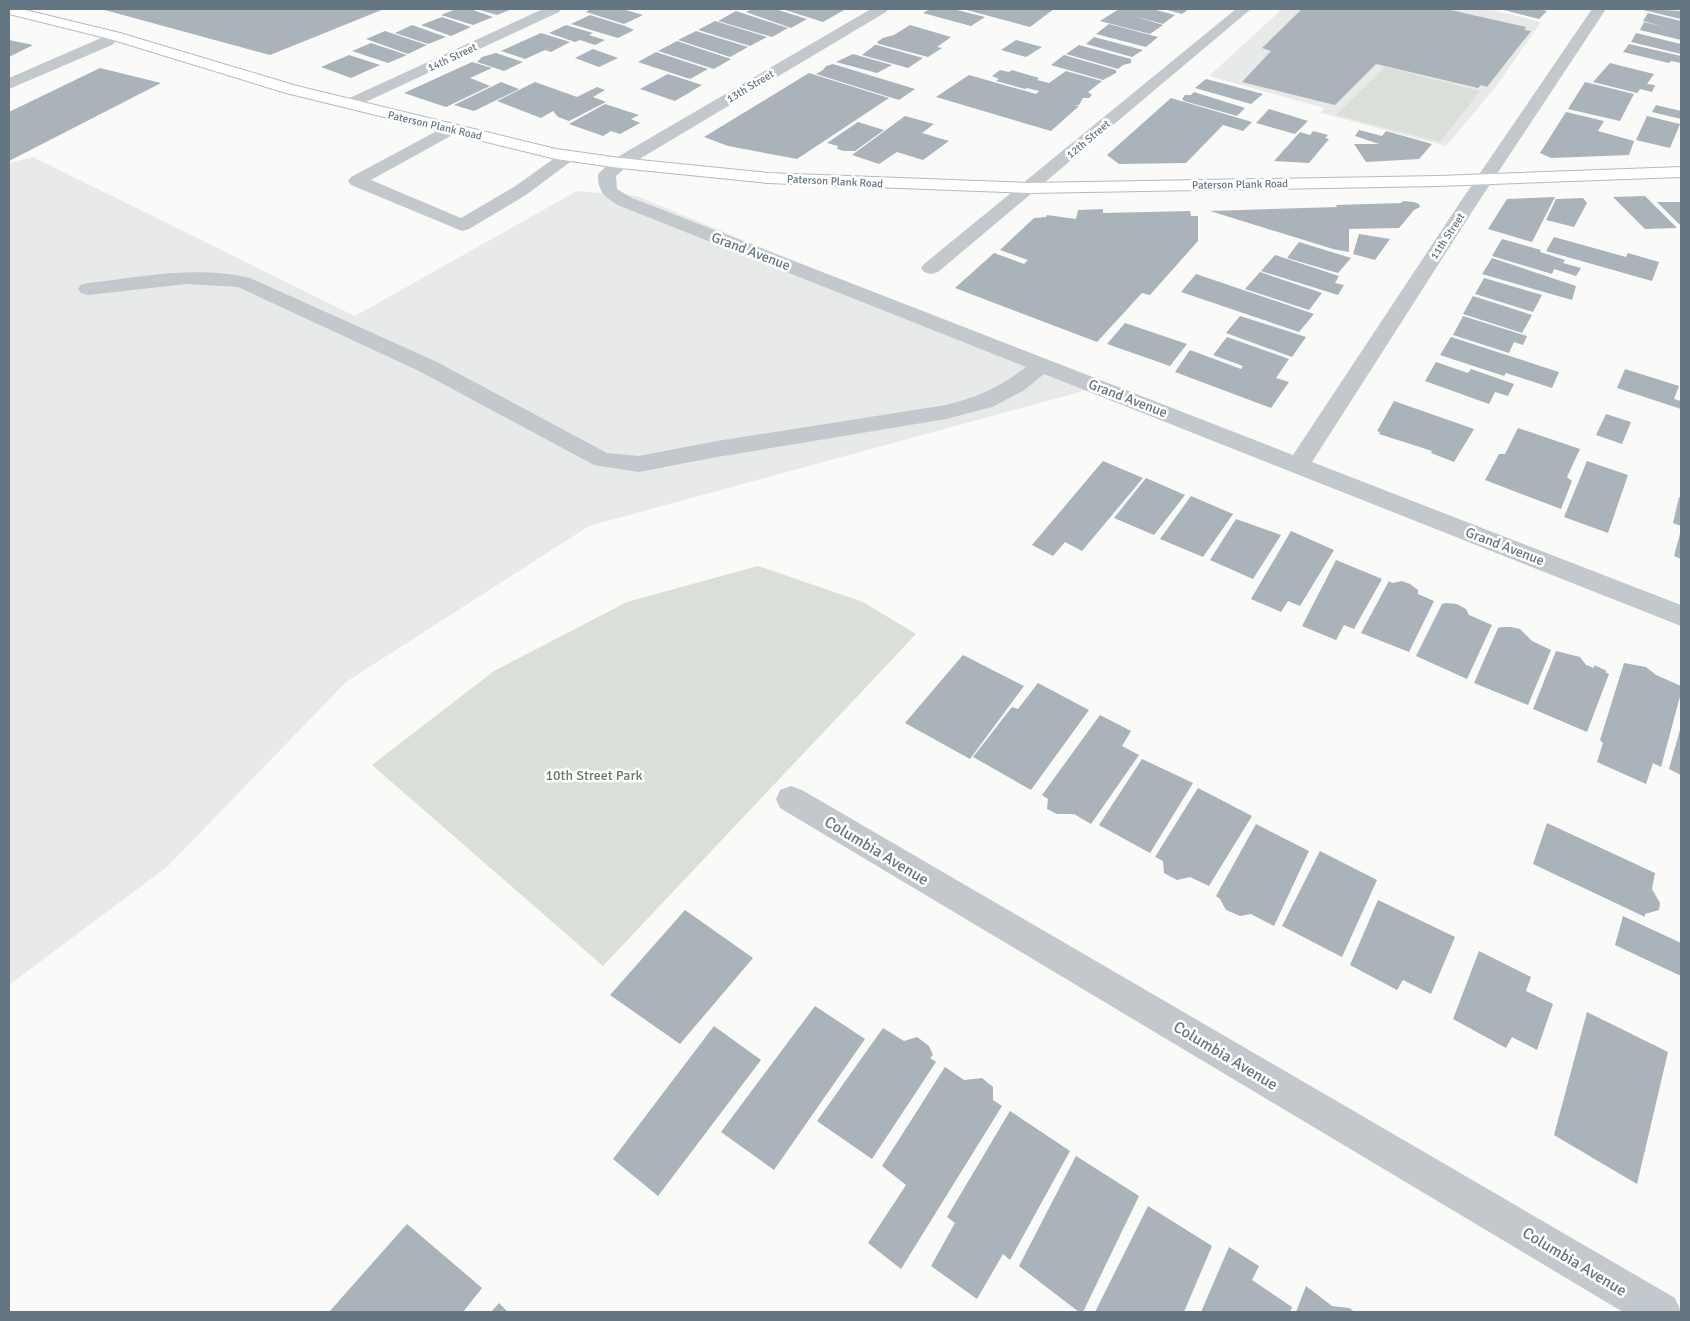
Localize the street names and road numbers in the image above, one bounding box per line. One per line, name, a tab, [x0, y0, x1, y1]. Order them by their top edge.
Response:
street label: 14th Street	[426, 40, 479, 75]
street label: 13th Street	[724, 67, 776, 106]
street label: Paterson Plank Road	[387, 108, 483, 143]
street label: 12th Street	[1064, 117, 1113, 161]
street label: Paterson Plank Road	[787, 172, 884, 191]
street label: Paterson Plank Road	[1192, 177, 1288, 192]
street label: 11th Street	[1428, 210, 1467, 262]
street label: Grand Avenue	[709, 229, 793, 274]
street label: Grand Avenue	[1086, 376, 1170, 421]
street label: Grand Avenue	[1463, 524, 1547, 569]
street label: Columbia Avenue	[821, 812, 932, 890]
street label: Columbia Avenue	[1170, 1017, 1281, 1095]
street label: Columbia Avenue	[1519, 1223, 1630, 1301]

